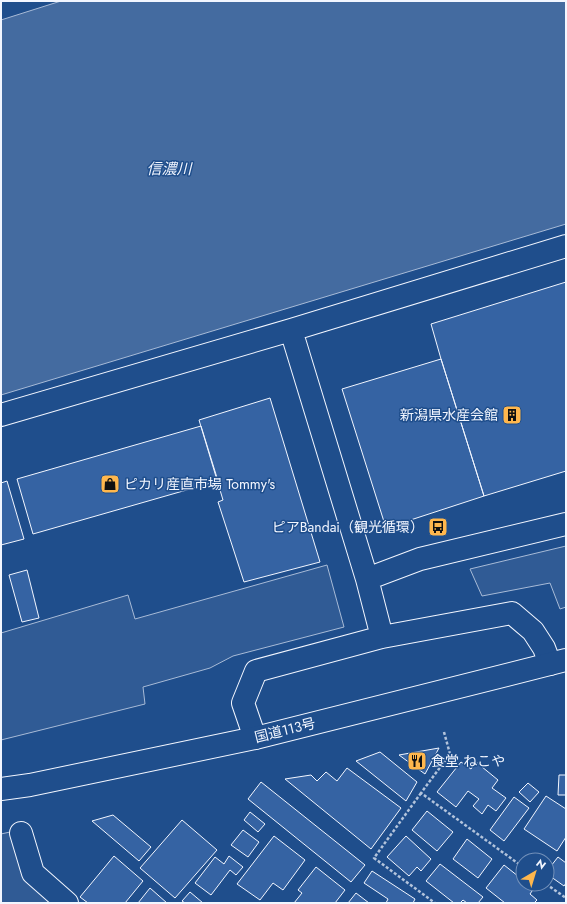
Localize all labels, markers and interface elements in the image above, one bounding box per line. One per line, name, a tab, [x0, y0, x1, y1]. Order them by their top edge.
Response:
water label: 信濃川	[146, 158, 193, 180]
building icon: 新潟県水産会館	[501, 404, 523, 426]
place label: 新潟県水産会館	[400, 405, 498, 425]
shop icon: ピカリ産直市場 Tommy's	[99, 473, 121, 495]
place label: ピカリ産直市場 Tommy's	[124, 474, 275, 494]
bus stop icon: ピアBandai（観光循環）	[427, 516, 449, 538]
place label: ピアBandai（観光循環）	[272, 517, 424, 537]
street label: 国道113号	[252, 713, 318, 747]
restaurant icon: 食堂 ねこや	[406, 750, 428, 772]
place label: 食堂 ねこや	[431, 751, 505, 771]
north arrow	[515, 852, 555, 892]
text: N	[533, 855, 550, 873]

